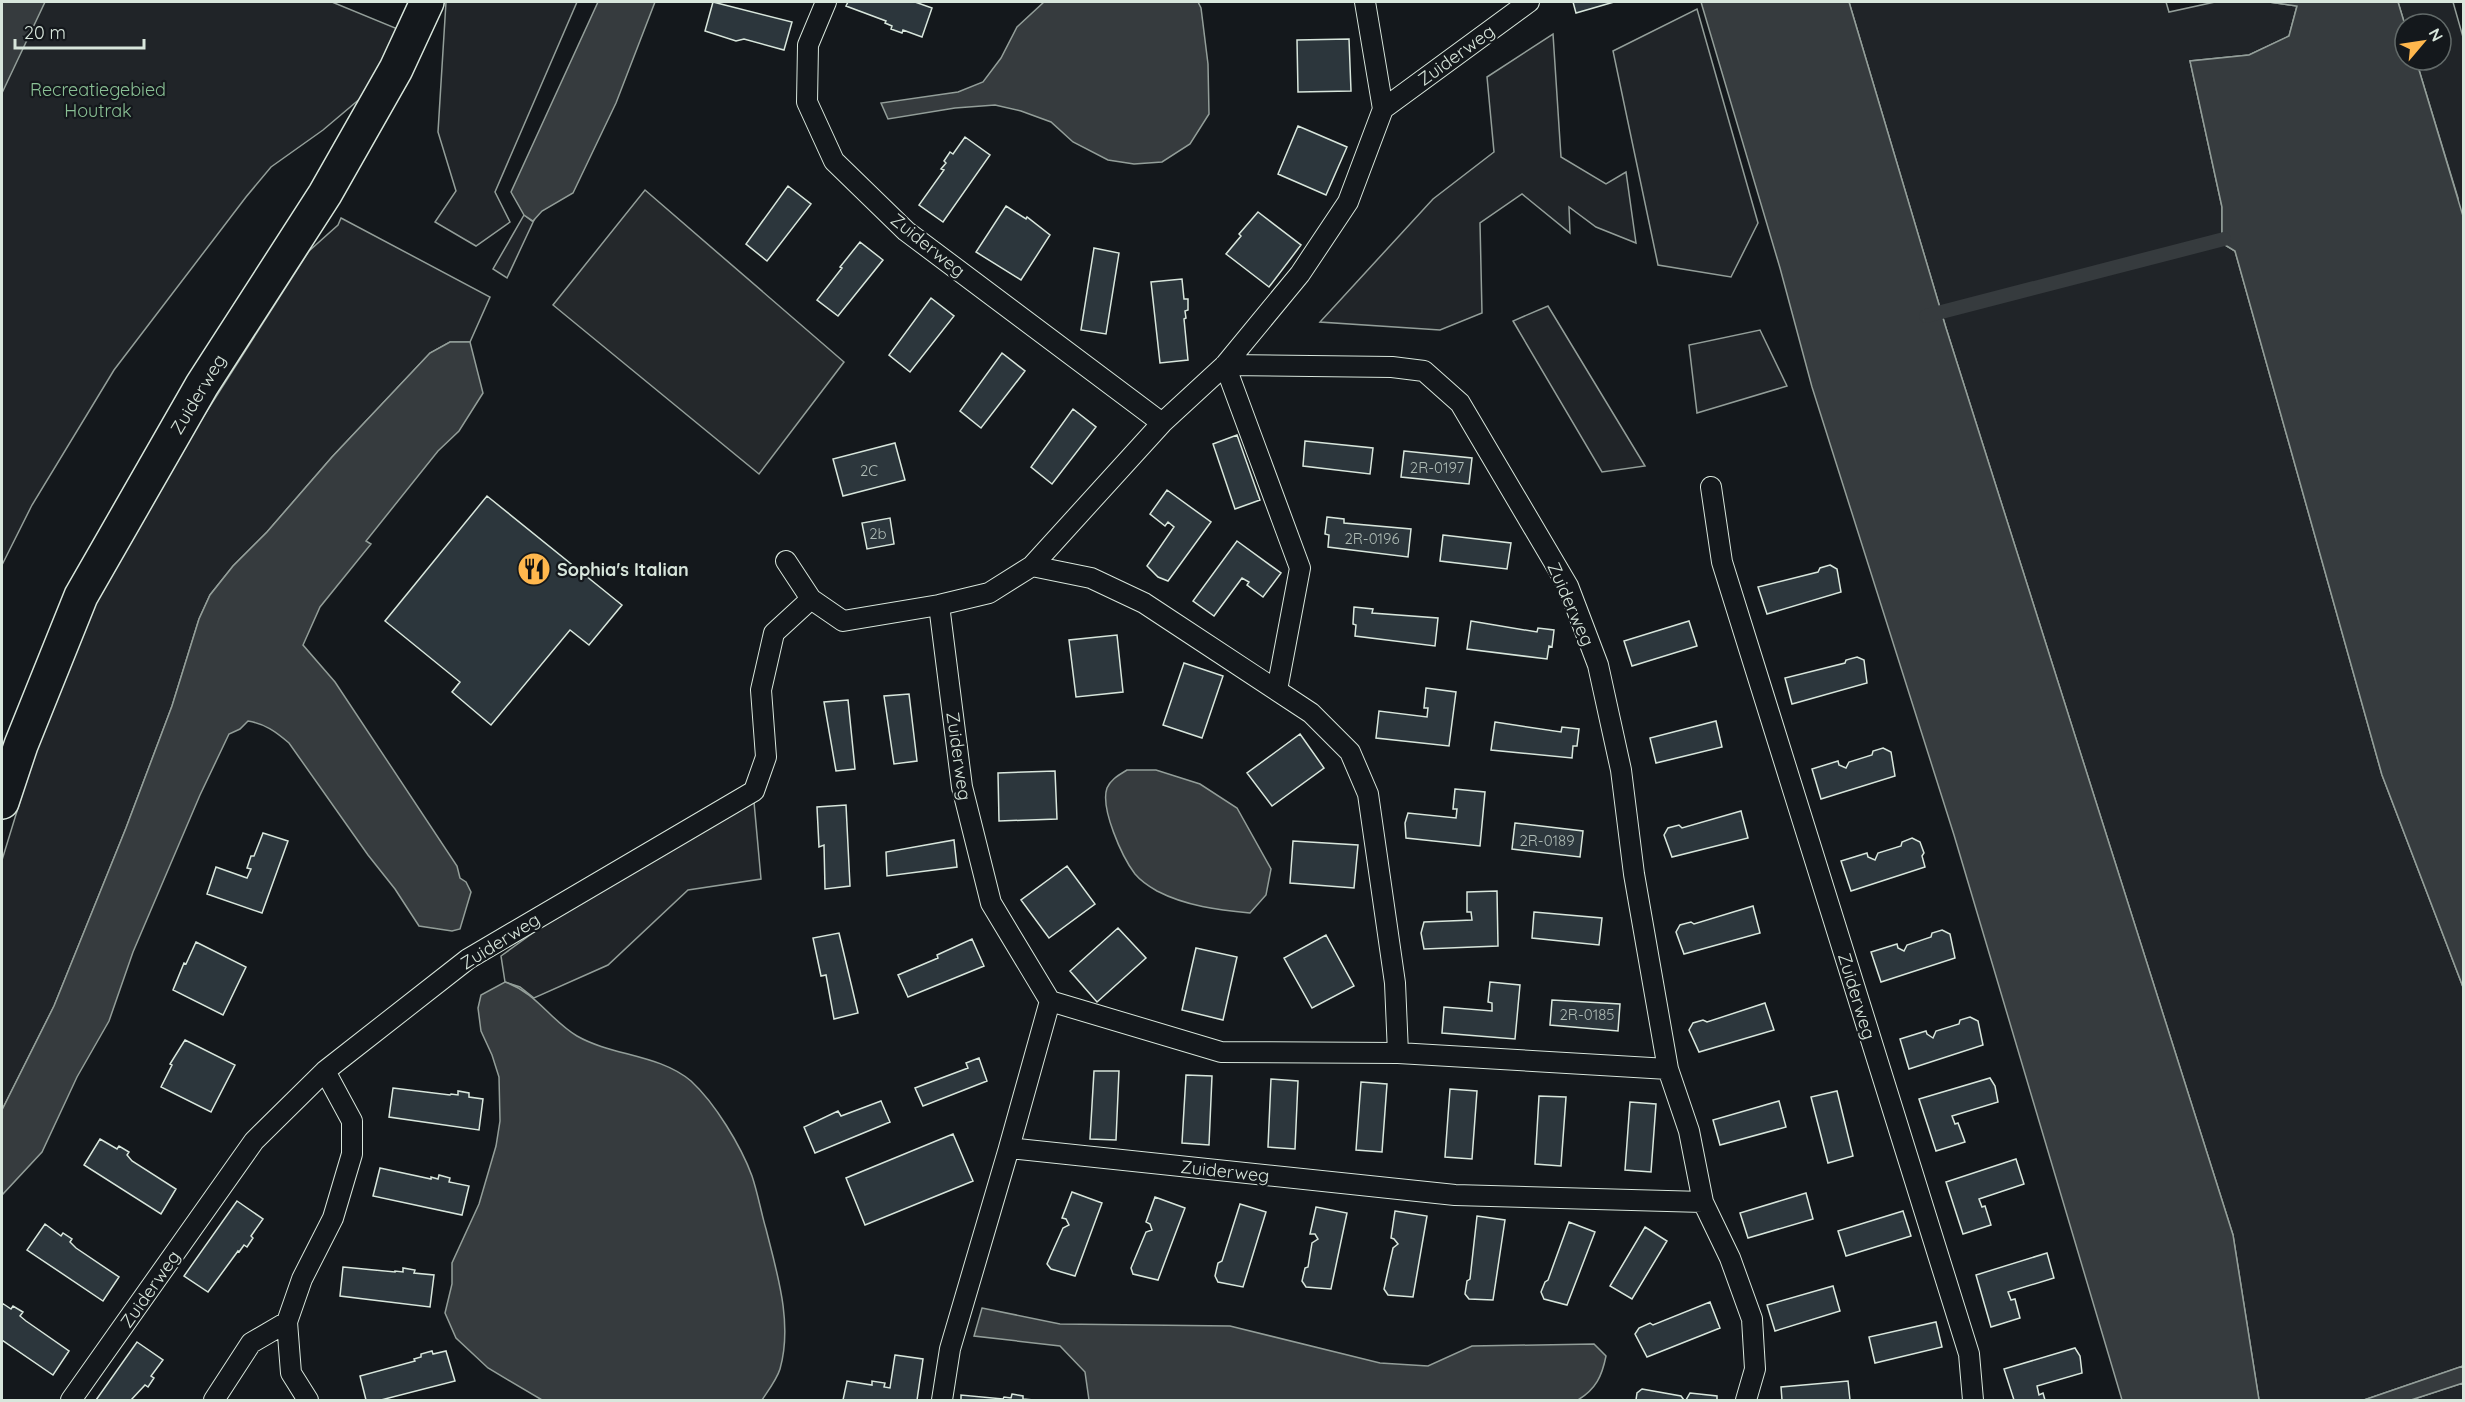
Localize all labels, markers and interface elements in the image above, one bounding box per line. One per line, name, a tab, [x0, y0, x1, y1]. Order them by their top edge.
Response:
scale bar	[15, 12, 144, 50]
north arrow	[2393, 12, 2453, 72]
street label: Zuiderweg	[1413, 19, 1499, 91]
text: 20 m	[24, 21, 66, 44]
text: N	[2425, 25, 2448, 45]
park label: Recreatiegebied Houtrak	[30, 78, 166, 122]
street label: Zuiderweg	[886, 208, 970, 282]
street label: Zuiderweg	[165, 350, 231, 438]
house number: 2R-0197	[1410, 458, 1464, 477]
house number: 2C	[860, 461, 878, 480]
house number: 2b	[869, 524, 887, 543]
house number: 2R-0196	[1344, 529, 1400, 548]
restaurant icon: Sophia's Italian	[516, 551, 552, 587]
place label: Sophia's Italian	[557, 558, 689, 581]
street label: Zuiderweg	[1542, 559, 1600, 649]
street label: Zuiderweg	[941, 710, 977, 802]
house number: 2R-0189	[1519, 831, 1575, 850]
street label: Zuiderweg	[456, 908, 544, 974]
street label: Zuiderweg	[1833, 950, 1881, 1042]
house number: 2R-0185	[1560, 1005, 1614, 1024]
street label: Zuiderweg	[1179, 1155, 1271, 1187]
street label: Zuiderweg	[115, 1246, 185, 1332]

